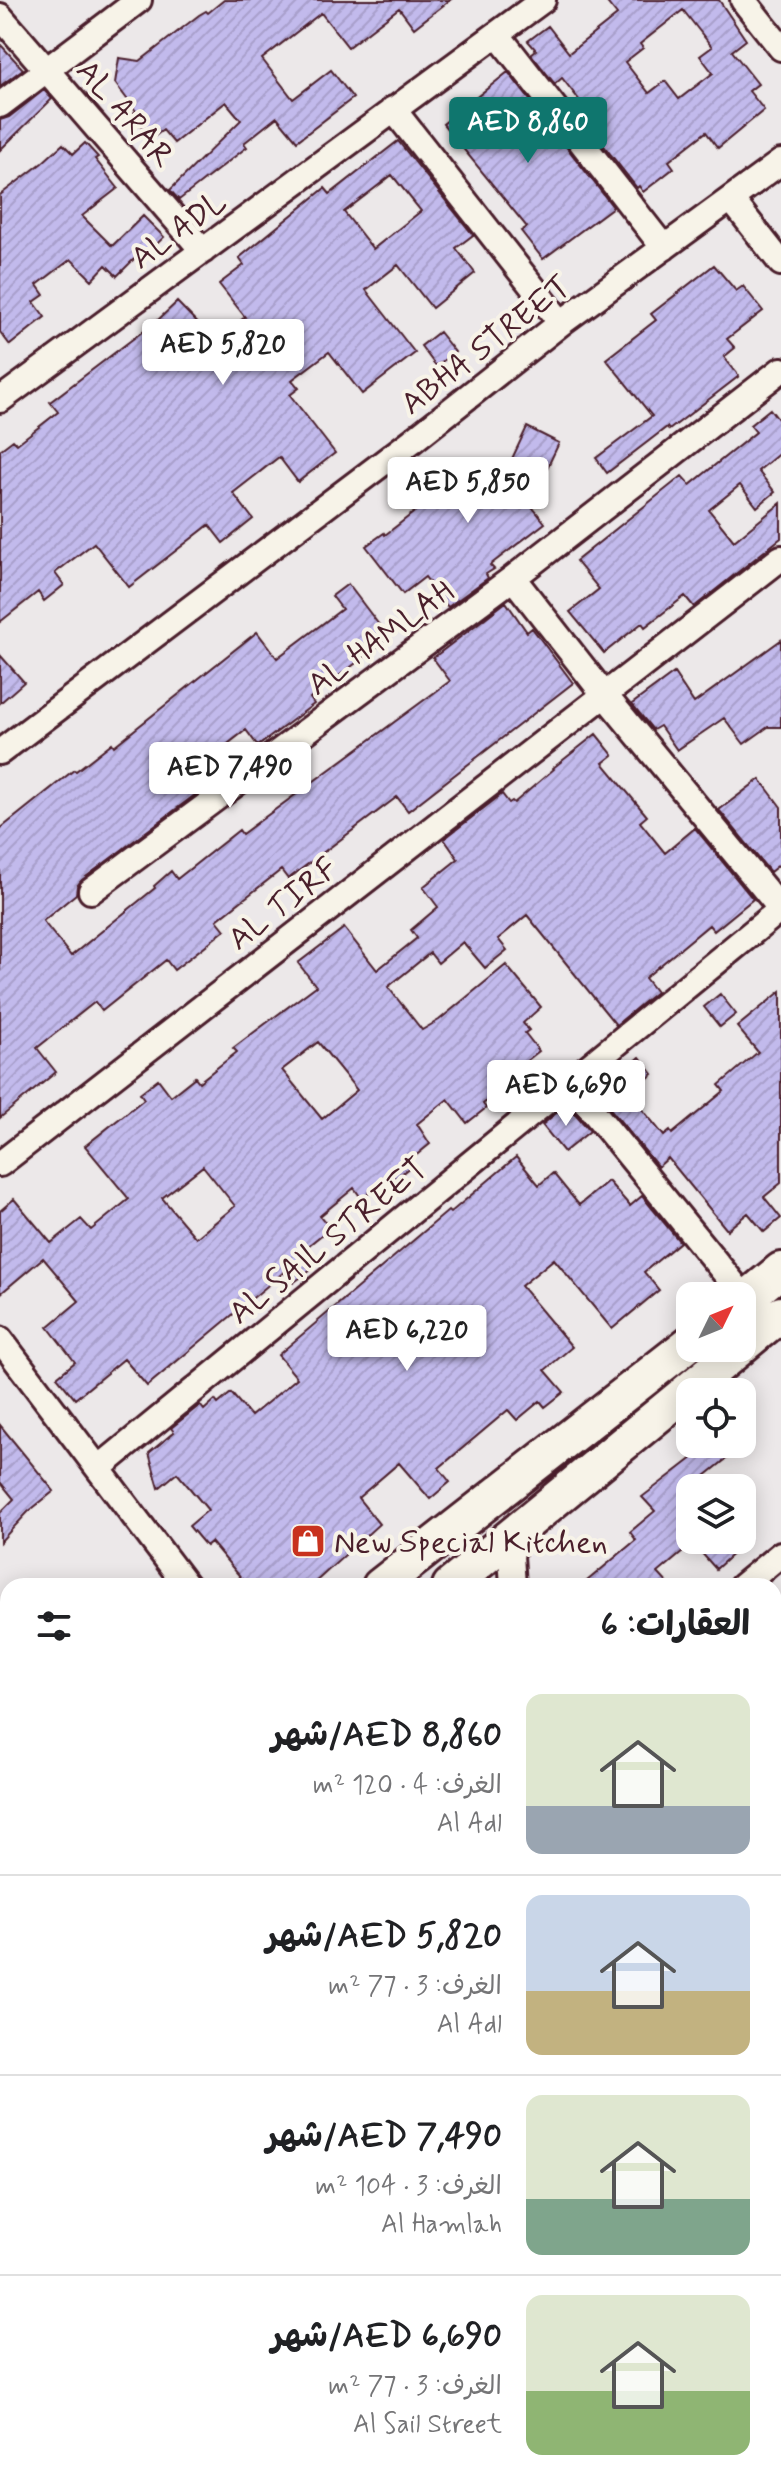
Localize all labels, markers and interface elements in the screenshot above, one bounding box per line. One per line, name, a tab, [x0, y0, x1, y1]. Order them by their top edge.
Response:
street label: AL ARAR	[66, 51, 183, 177]
pin: AED 8,860	[436, 97, 620, 165]
text: AED 8,860	[467, 106, 589, 140]
street label: AL ADL	[123, 181, 236, 280]
street label: ABHA STREET	[393, 266, 580, 425]
pin: AED 5,820	[131, 319, 315, 387]
text: AED 5,820	[160, 328, 286, 362]
pin: AED 5,850	[376, 457, 560, 525]
text: AED 5,850	[406, 466, 530, 500]
street label: AL HAMLAH	[299, 571, 463, 706]
pin: AED 7,490	[138, 742, 322, 810]
text: AED 7,490	[167, 751, 293, 785]
street label: AL TIRF	[220, 848, 347, 961]
pin: AED 6,690	[474, 1060, 658, 1128]
text: AED 6,690	[505, 1069, 627, 1103]
street label: AL SAIL STREET	[220, 1149, 436, 1335]
north arrow	[676, 1282, 756, 1362]
map controls	[676, 1282, 756, 1554]
pin: AED 6,220	[315, 1305, 499, 1373]
text: AED 6,220	[345, 1314, 469, 1348]
button: locate	[676, 1378, 756, 1458]
button: layers	[676, 1474, 756, 1554]
shop icon: New Special Kitchen	[289, 1522, 327, 1560]
place label: New Special Kitchen	[334, 1522, 608, 1564]
text: العقارات: 6	[600, 1603, 750, 1648]
icon: filters	[32, 1604, 76, 1648]
text: AED 8,860/شهر	[272, 1713, 502, 1758]
icon: home	[590, 1726, 686, 1822]
text: الغرف: 4 · 120 m²	[313, 1769, 502, 1803]
text: Al Adl	[437, 1807, 502, 1841]
text: AED 5,820/شهر	[266, 1914, 502, 1959]
icon: home	[590, 1927, 686, 2023]
text: الغرف: 3 · 77 m²	[328, 1970, 502, 2004]
text: Al Adl	[437, 2008, 502, 2042]
text: AED 7,490/شهر	[266, 2114, 502, 2159]
icon: home	[590, 2127, 686, 2223]
text: الغرف: 3 · 104 m²	[315, 2170, 502, 2204]
text: Al Hamlah	[381, 2208, 502, 2242]
text: AED 6,690/شهر	[271, 2314, 502, 2359]
icon: home	[590, 2327, 686, 2423]
text: الغرف: 3 · 77 m²	[328, 2370, 502, 2404]
text: Al Sail Street	[353, 2408, 502, 2442]

